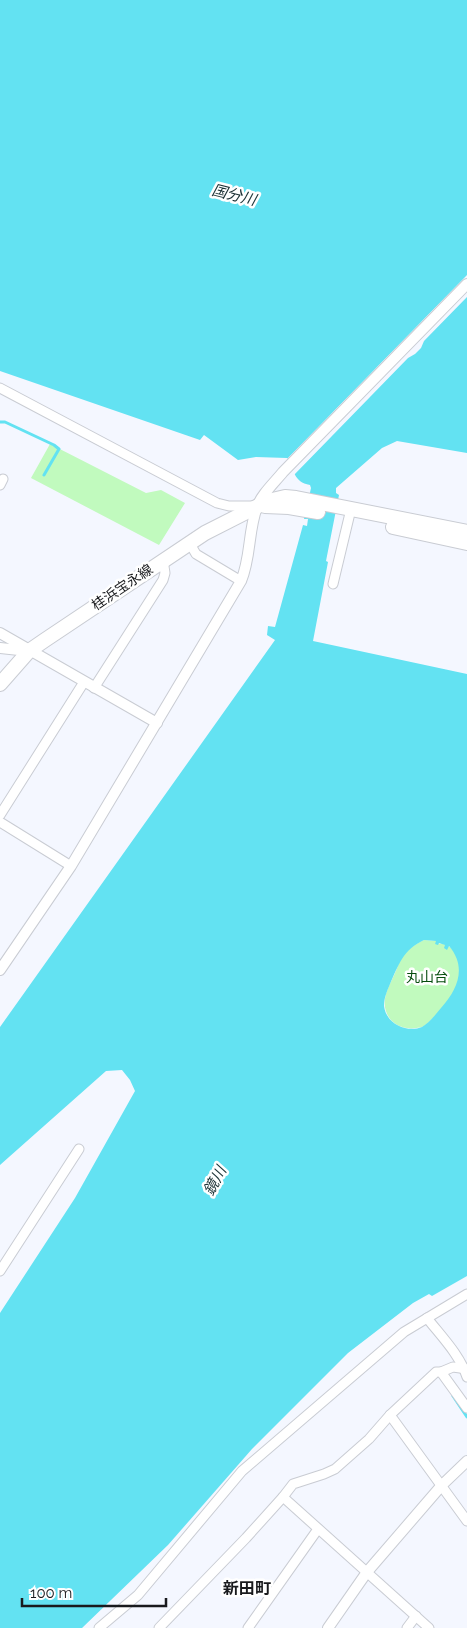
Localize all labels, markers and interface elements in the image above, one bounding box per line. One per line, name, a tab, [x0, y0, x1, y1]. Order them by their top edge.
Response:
water label: 国分川	[210, 181, 260, 210]
street label: 桂浜宝永線	[89, 561, 155, 613]
park label: 丸山台	[406, 969, 448, 985]
water label: 鏡川	[200, 1162, 231, 1198]
scale bar	[22, 1576, 166, 1608]
district label: 新田町	[223, 1579, 271, 1598]
text: 100 m	[30, 1584, 72, 1602]

